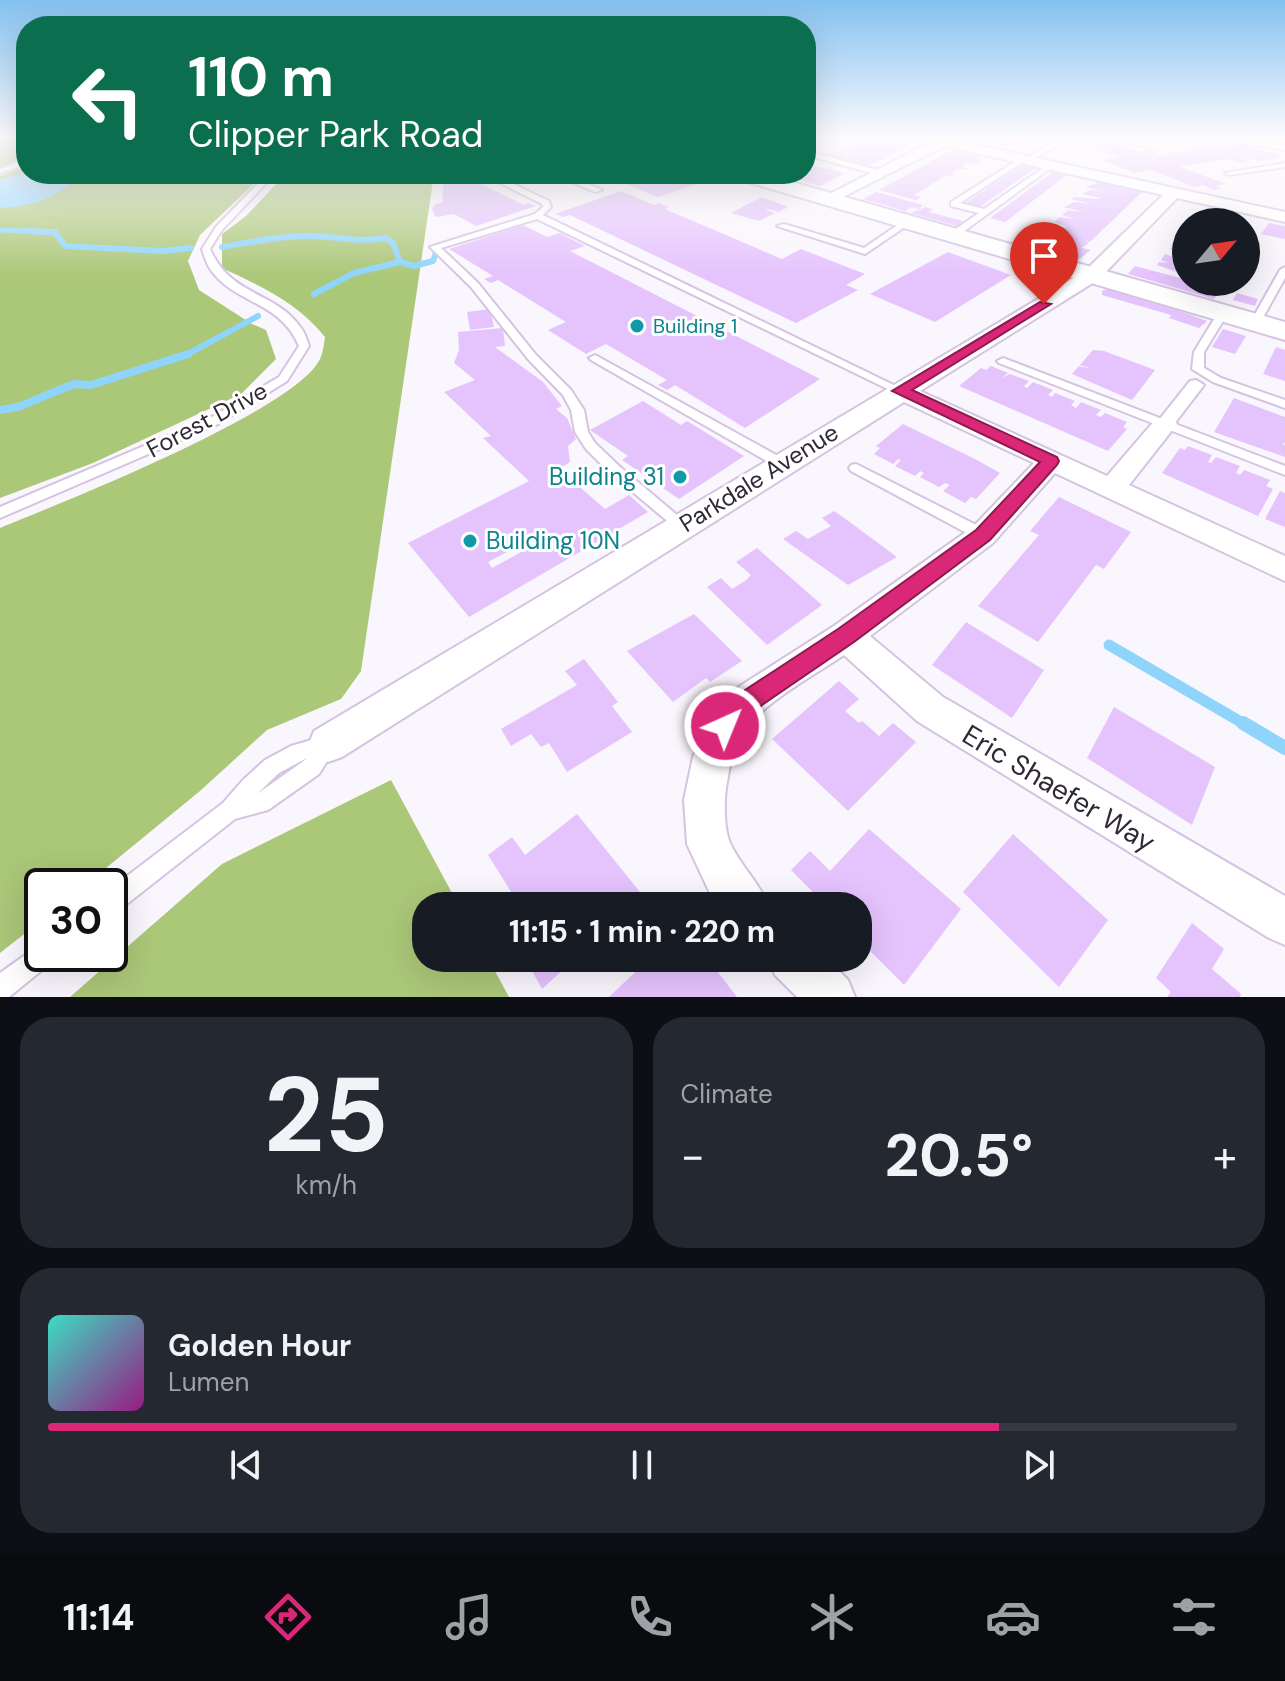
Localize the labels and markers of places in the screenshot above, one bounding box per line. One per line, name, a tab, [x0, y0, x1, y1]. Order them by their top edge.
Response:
pin	[1010, 222, 1078, 304]
place label: Building 1	[653, 313, 737, 339]
marker: Building 1	[628, 317, 646, 335]
place label: Building 31	[549, 461, 664, 492]
marker: Building 31	[671, 468, 689, 486]
place label: Building 10N	[486, 525, 620, 556]
marker: Building 10N	[461, 532, 479, 550]

